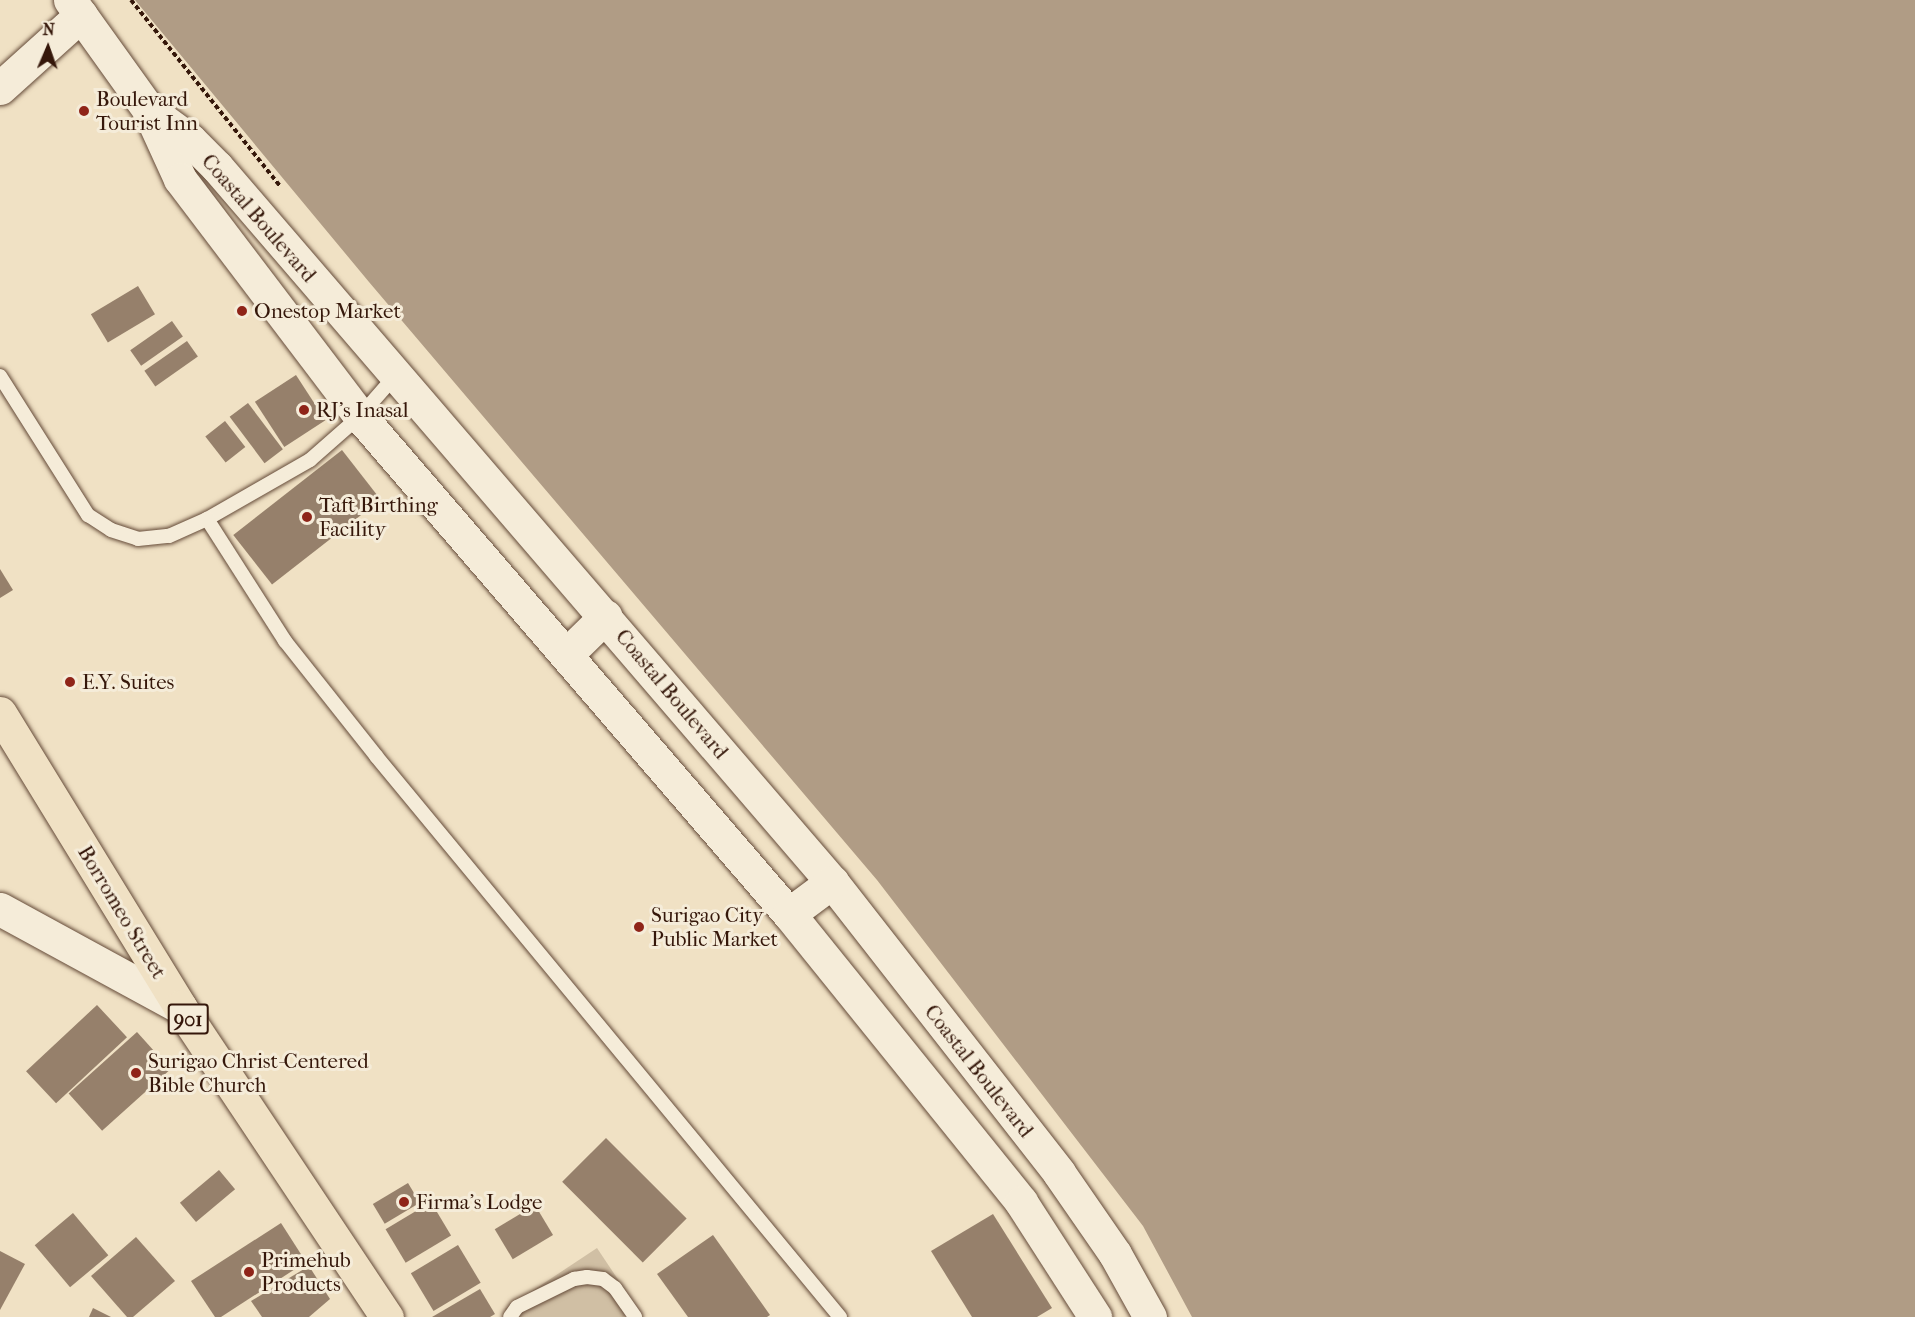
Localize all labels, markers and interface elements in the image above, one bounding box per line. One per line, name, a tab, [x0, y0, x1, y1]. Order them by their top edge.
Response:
north arrow	[18, 18, 78, 78]
text: N	[42, 20, 55, 39]
place label: Boulevard Tourist Inn	[96, 86, 198, 136]
marker: Boulevard Tourist Inn	[77, 104, 91, 118]
street label: Coastal Boulevard	[196, 149, 322, 287]
place label: Onestop Market	[254, 298, 401, 324]
marker: Onestop Market	[235, 304, 249, 318]
place label: RJ's Inasal	[316, 397, 409, 423]
marker: RJ's Inasal	[297, 403, 311, 417]
place label: Taft Birthing Facility	[319, 492, 438, 542]
marker: Taft Birthing Facility	[300, 510, 314, 524]
street label: Coastal Boulevard	[610, 624, 734, 764]
place label: E.Y. Suites	[82, 669, 174, 695]
marker: E.Y. Suites	[63, 675, 77, 689]
street label: Borromeo Street	[72, 841, 172, 983]
place label: Surigao City Public Market	[651, 902, 778, 952]
marker: Surigao City Public Market	[632, 920, 646, 934]
street label: Coastal Boulevard	[919, 1000, 1039, 1142]
road number: 901	[167, 1002, 209, 1036]
place label: Surigao Christ-Centered Bible Church	[148, 1048, 369, 1098]
marker: Surigao Christ-Centered Bible Church	[129, 1066, 143, 1080]
place label: Firma's Lodge	[416, 1189, 542, 1215]
marker: Firma's Lodge	[397, 1195, 411, 1209]
place label: Primehub Products	[261, 1247, 351, 1297]
marker: Primehub Products	[242, 1265, 256, 1279]

